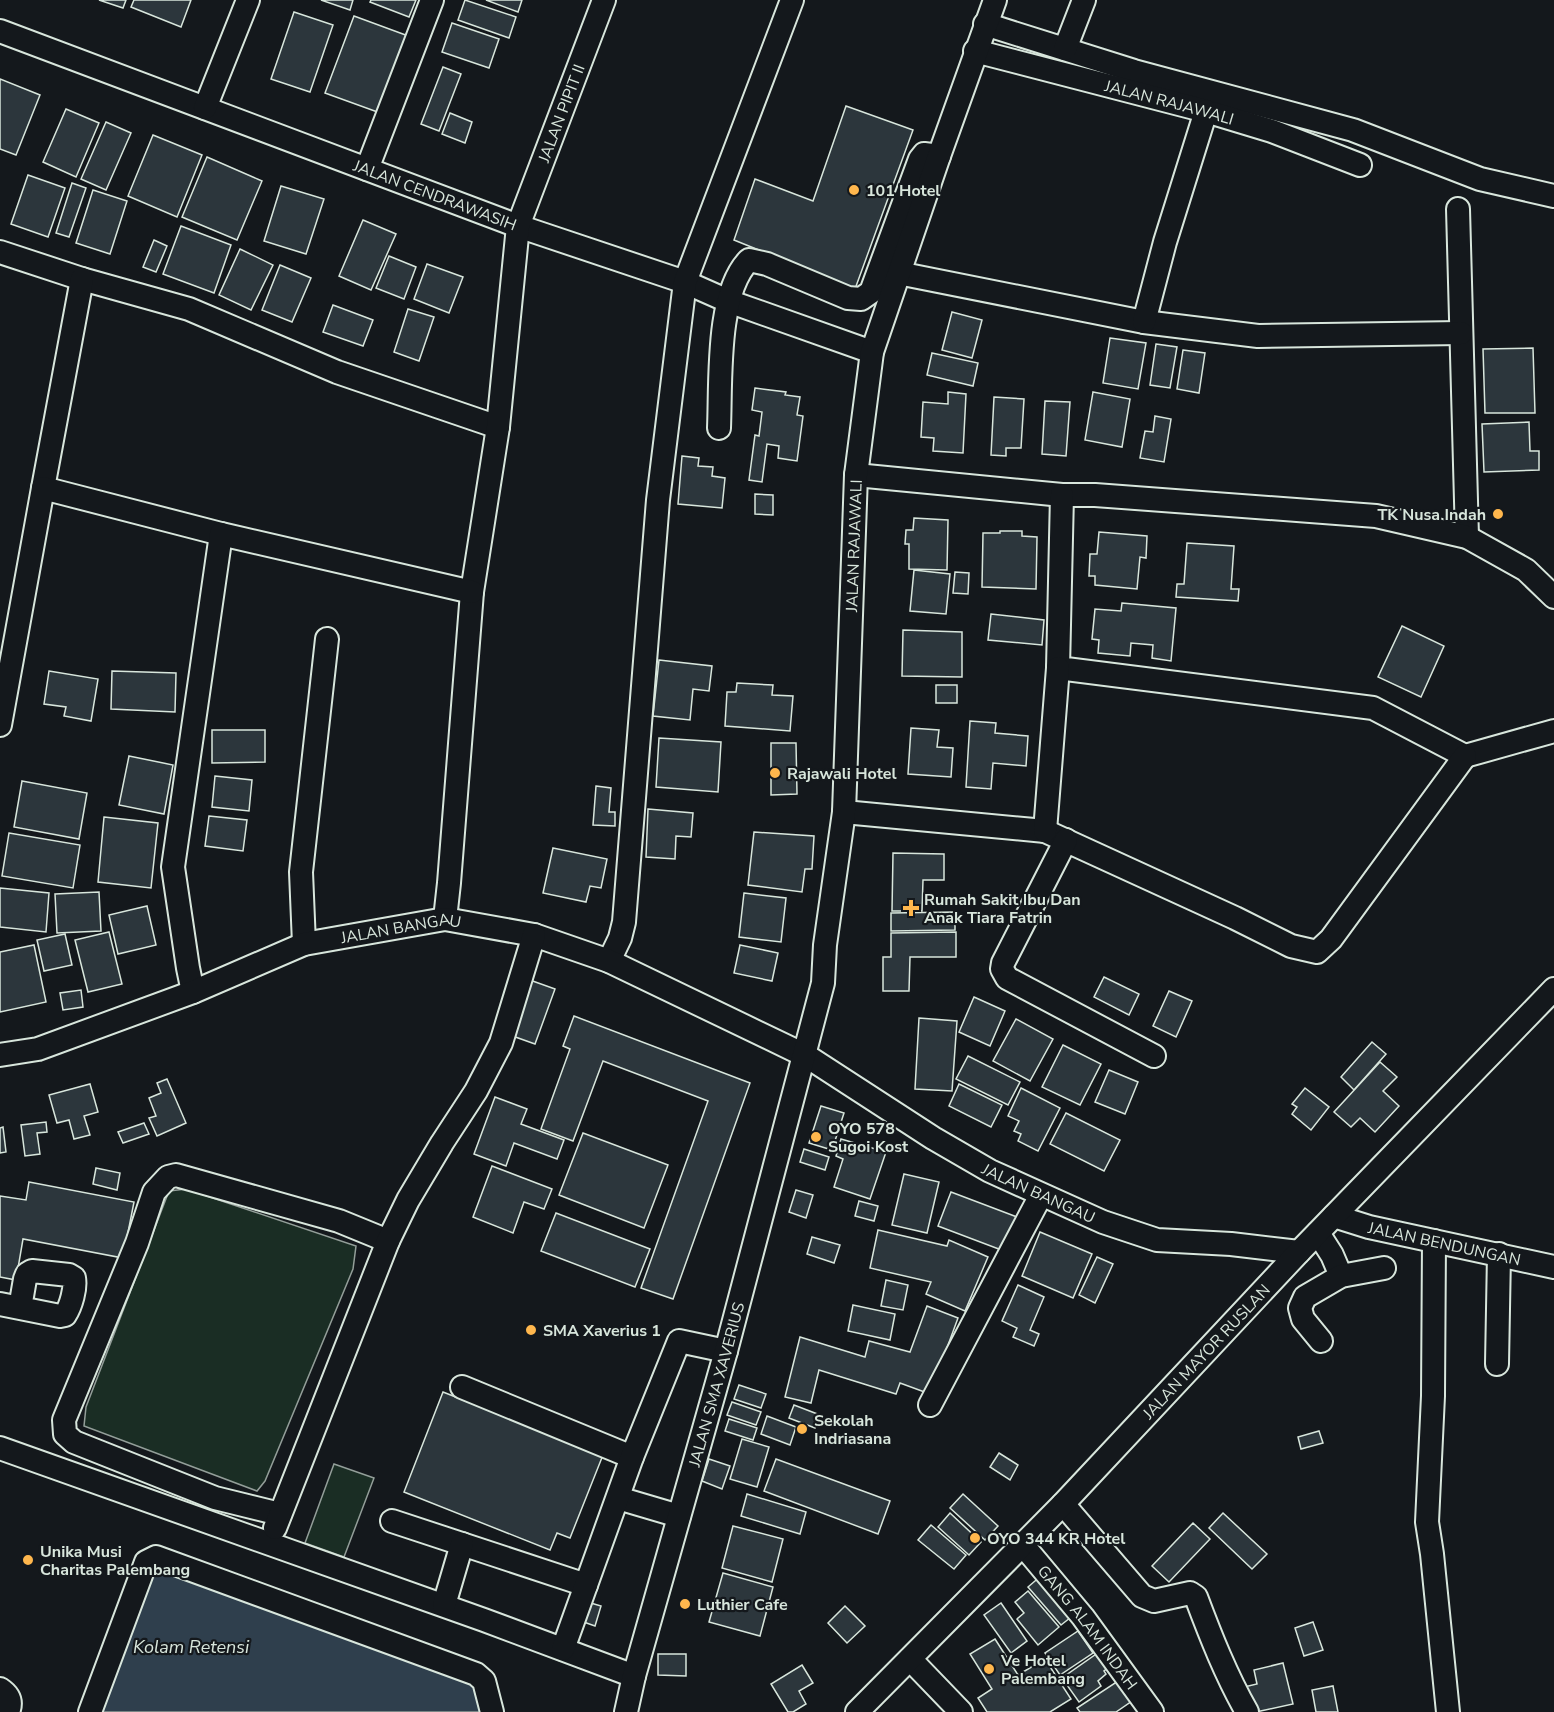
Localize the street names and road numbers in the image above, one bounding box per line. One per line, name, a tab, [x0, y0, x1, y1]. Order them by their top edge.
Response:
street label: JALAN PIPIT II	[533, 61, 591, 167]
street label: JALAN RAJAWALI	[1101, 75, 1236, 131]
street label: JALAN CENDRAWASIH	[349, 155, 519, 236]
street label: JALAN RAJAWALI	[841, 479, 868, 613]
street label: JALAN BANGAU	[338, 908, 463, 949]
street label: JALAN BANGAU	[977, 1158, 1099, 1229]
street label: JALAN BENDUNGAN	[1365, 1217, 1523, 1271]
street label: JALAN MAYOR RUSLAN	[1137, 1280, 1275, 1425]
street label: JALAN SMA XAVERIUS	[684, 1300, 750, 1470]
street label: GANG ALAM INDAH	[1032, 1561, 1142, 1694]

